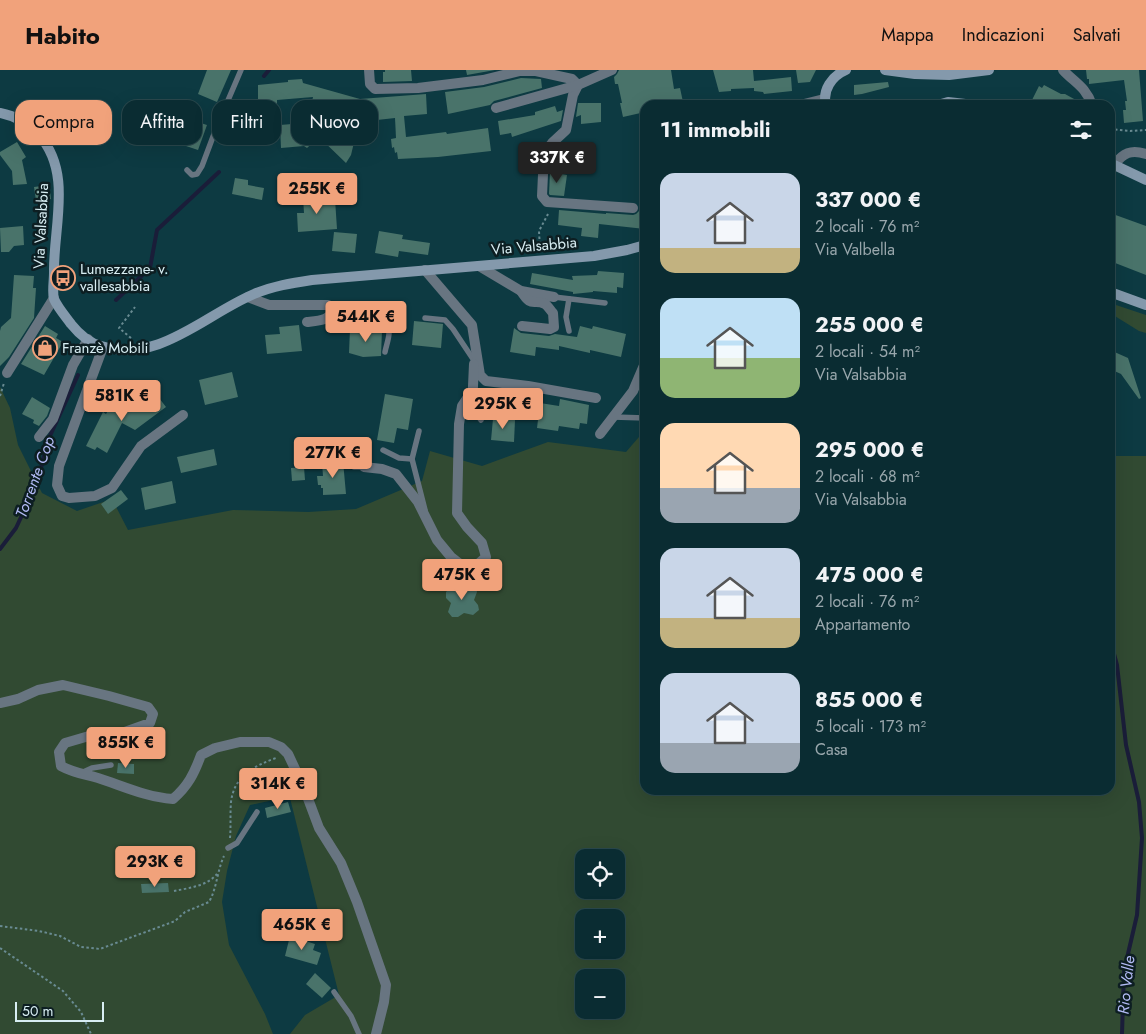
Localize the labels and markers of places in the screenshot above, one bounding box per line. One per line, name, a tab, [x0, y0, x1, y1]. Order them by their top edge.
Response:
pin: 337K €	[516, 142, 598, 184]
pin: 255K €	[276, 172, 358, 215]
place label: Lumezzane- v. vallesabbia	[80, 258, 168, 297]
bus stop icon: Lumezzane- v. vallesabbia	[50, 265, 76, 291]
pin: 544K €	[325, 300, 407, 343]
shop icon: Franzè Mobili	[32, 335, 58, 361]
place label: Franzè Mobili	[62, 337, 148, 359]
pin: 581K €	[81, 380, 163, 422]
pin: 295K €	[462, 388, 544, 430]
pin: 277K €	[292, 436, 374, 479]
pin: 475K €	[421, 558, 503, 601]
pin: 855K €	[85, 726, 167, 769]
pin: 314K €	[237, 768, 319, 810]
pin: 293K €	[114, 846, 196, 888]
pin: 465K €	[261, 908, 343, 951]

